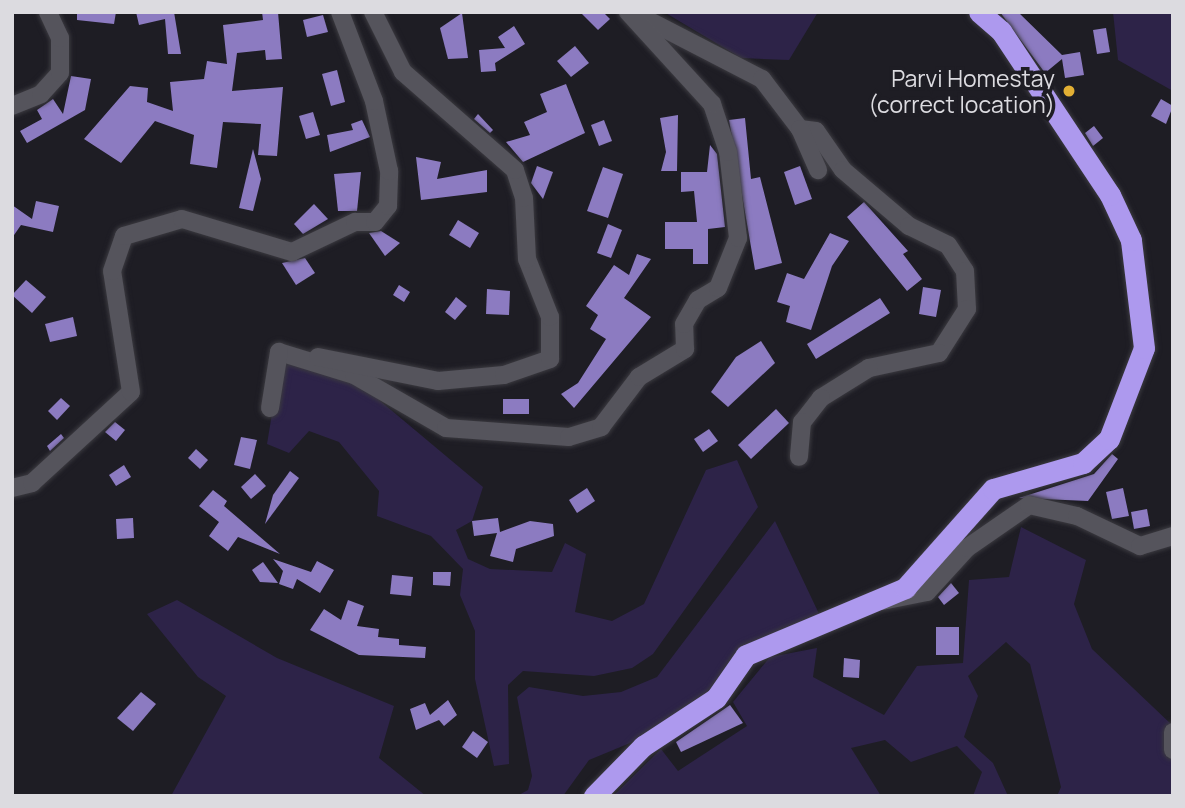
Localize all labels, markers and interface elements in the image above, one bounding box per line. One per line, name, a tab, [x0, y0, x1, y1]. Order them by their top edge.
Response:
place label: Parvi Homestay (correct location)	[868, 64, 1055, 118]
marker: Parvi Homestay (correct location)	[1061, 83, 1077, 99]

